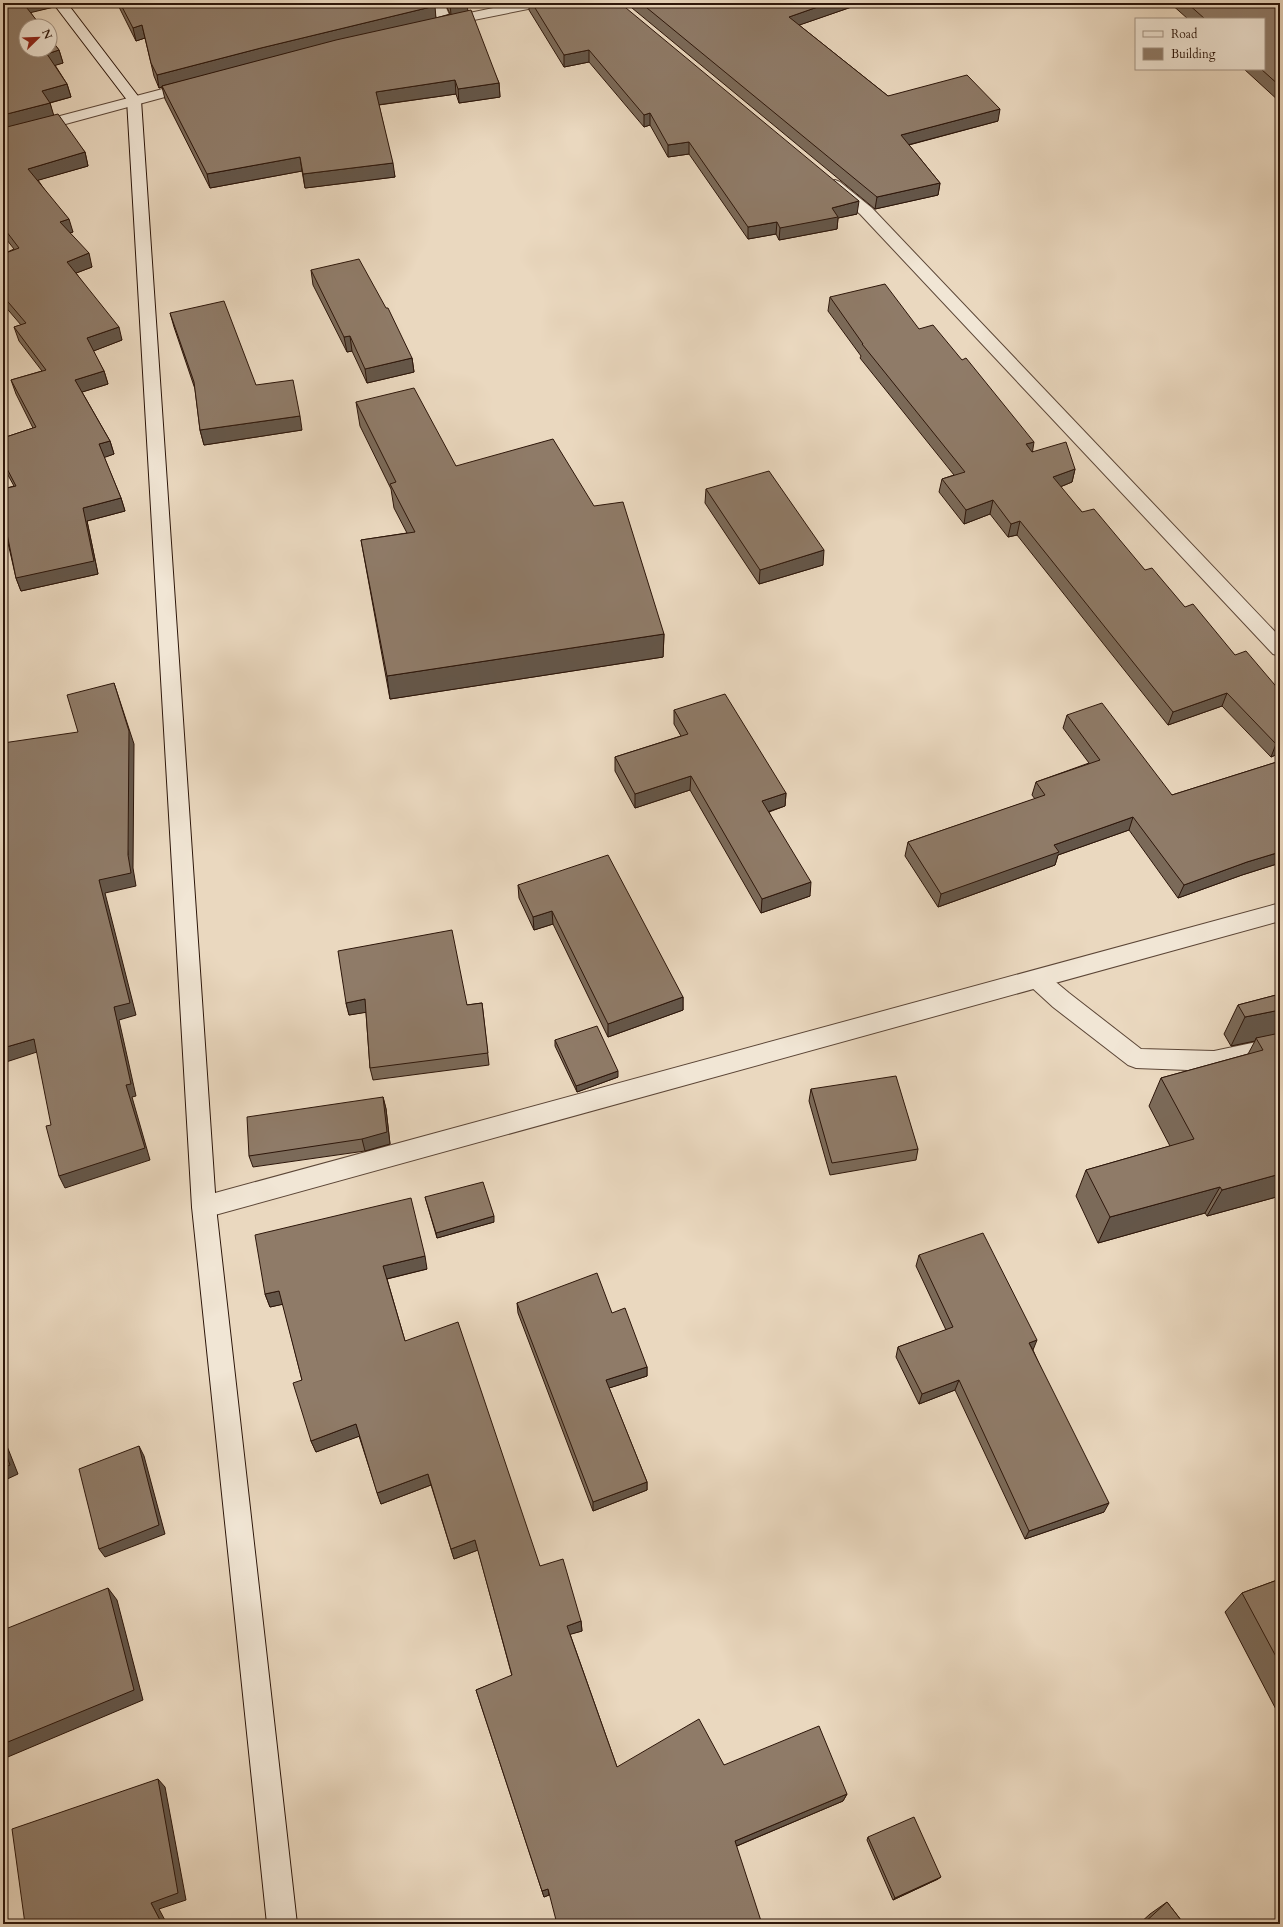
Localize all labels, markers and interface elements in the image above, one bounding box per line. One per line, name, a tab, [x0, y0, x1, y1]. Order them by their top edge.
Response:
north arrow	[18, 18, 58, 58]
legend	[1135, 18, 1265, 70]
text: Road	[1171, 26, 1198, 42]
text: N	[38, 27, 56, 42]
text: Building	[1171, 46, 1216, 62]

